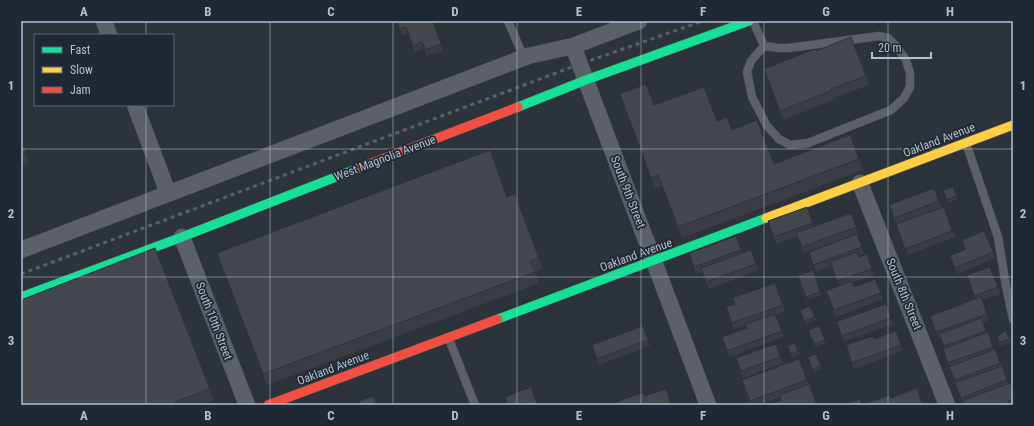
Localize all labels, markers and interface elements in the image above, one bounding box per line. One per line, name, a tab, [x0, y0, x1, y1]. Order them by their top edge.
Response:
text: A	[80, 4, 88, 19]
text: B	[204, 4, 212, 19]
text: C	[327, 4, 335, 19]
text: D	[451, 4, 459, 19]
text: E	[576, 4, 583, 19]
text: F	[700, 4, 706, 19]
text: G	[822, 4, 830, 19]
text: H	[946, 4, 954, 19]
legend	[34, 34, 174, 106]
scale bar	[872, 34, 931, 60]
text: 20 m	[878, 41, 902, 55]
text: Fast	[70, 43, 91, 57]
text: Slow	[70, 63, 93, 77]
text: 1	[8, 78, 14, 93]
text: 1	[1020, 78, 1026, 93]
text: Jam	[70, 83, 91, 97]
street label: Oakland Avenue	[901, 120, 977, 160]
street label: West Magnolia Avenue	[332, 132, 438, 184]
street label: South 9th Street	[608, 154, 648, 231]
text: 2	[8, 206, 15, 221]
text: 2	[1020, 206, 1027, 221]
street label: Oakland Avenue	[598, 235, 674, 275]
street label: South 8th Street	[883, 256, 925, 332]
street label: South 10th Street	[193, 280, 235, 362]
text: 3	[8, 333, 14, 348]
text: 3	[1020, 333, 1026, 348]
street label: Oakland Avenue	[295, 348, 371, 388]
text: A	[80, 408, 88, 423]
text: B	[204, 408, 212, 423]
text: C	[327, 408, 335, 423]
text: D	[451, 408, 459, 423]
text: E	[576, 408, 583, 423]
text: F	[700, 408, 706, 423]
text: G	[822, 408, 830, 423]
text: H	[946, 408, 954, 423]

